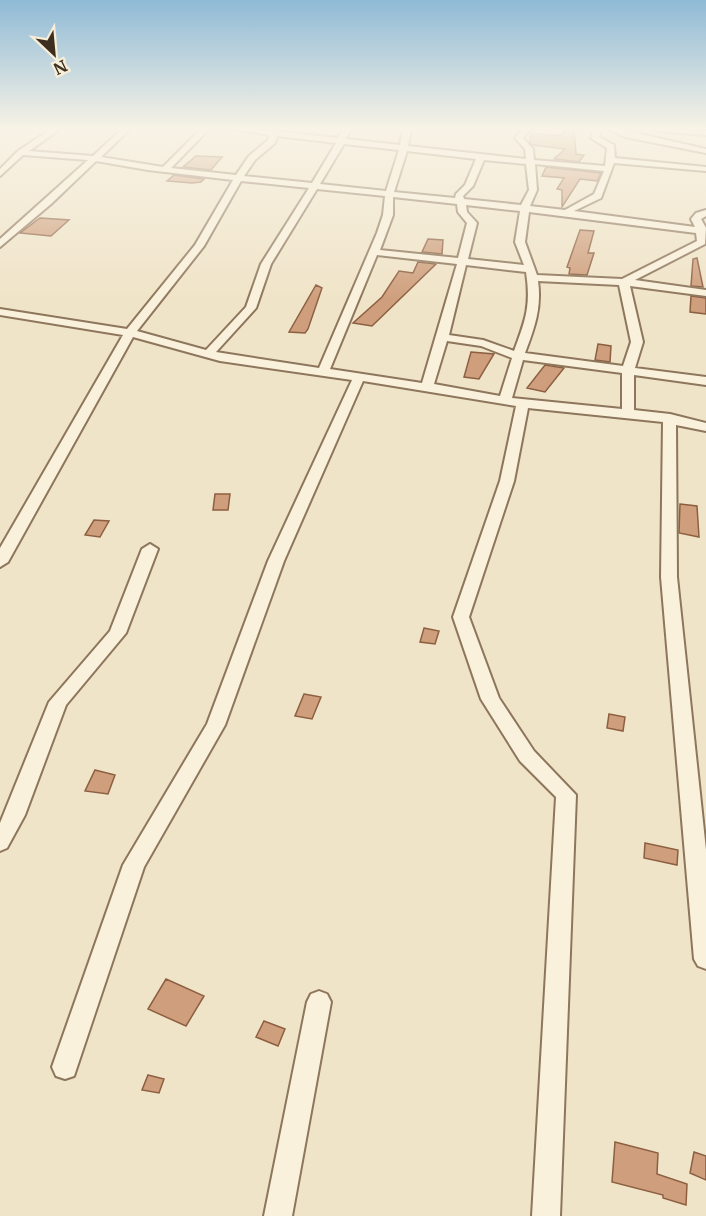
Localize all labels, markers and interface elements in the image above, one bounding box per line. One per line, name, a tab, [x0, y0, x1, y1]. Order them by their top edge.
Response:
north arrow	[24, 24, 84, 84]
text: N	[50, 56, 71, 79]

